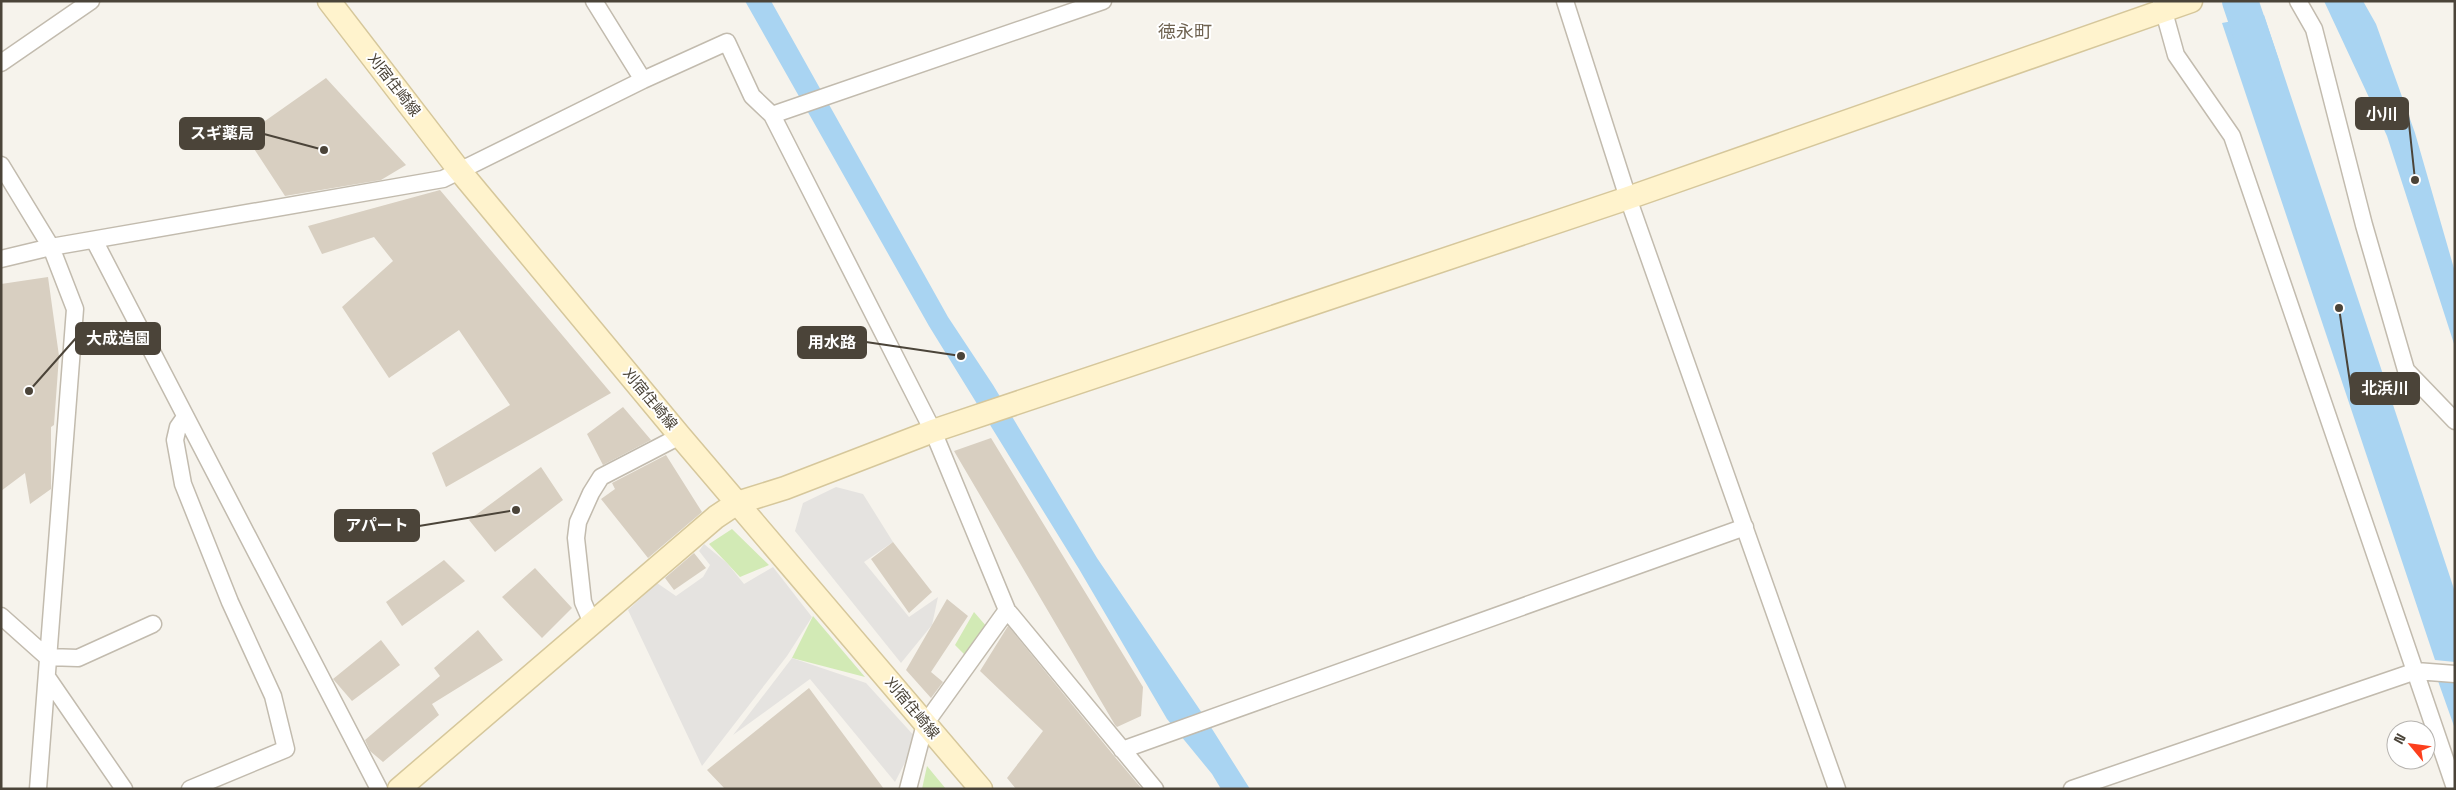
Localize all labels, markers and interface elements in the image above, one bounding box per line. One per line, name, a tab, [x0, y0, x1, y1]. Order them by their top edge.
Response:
district label: 徳永町	[1158, 20, 1212, 43]
street label: 刈宿住崎線	[364, 49, 425, 120]
callout: 小川	[2356, 98, 2408, 129]
text: 小川	[2366, 104, 2398, 125]
callout: スギ薬局	[180, 118, 264, 149]
text: スギ薬局	[190, 123, 254, 144]
callout: 大成造園	[76, 323, 160, 354]
callout: 用水路	[798, 327, 866, 358]
text: 大成造園	[86, 328, 150, 349]
text: 用水路	[808, 332, 856, 353]
street label: 刈宿住崎線	[619, 364, 682, 434]
callout: 北浜川	[2351, 373, 2419, 404]
text: 北浜川	[2361, 378, 2409, 399]
callout: アパート	[335, 510, 419, 541]
text: アパート	[345, 515, 409, 536]
street label: 刈宿住崎線	[881, 673, 944, 743]
north arrow	[2386, 720, 2436, 770]
text: N	[2389, 730, 2410, 747]

